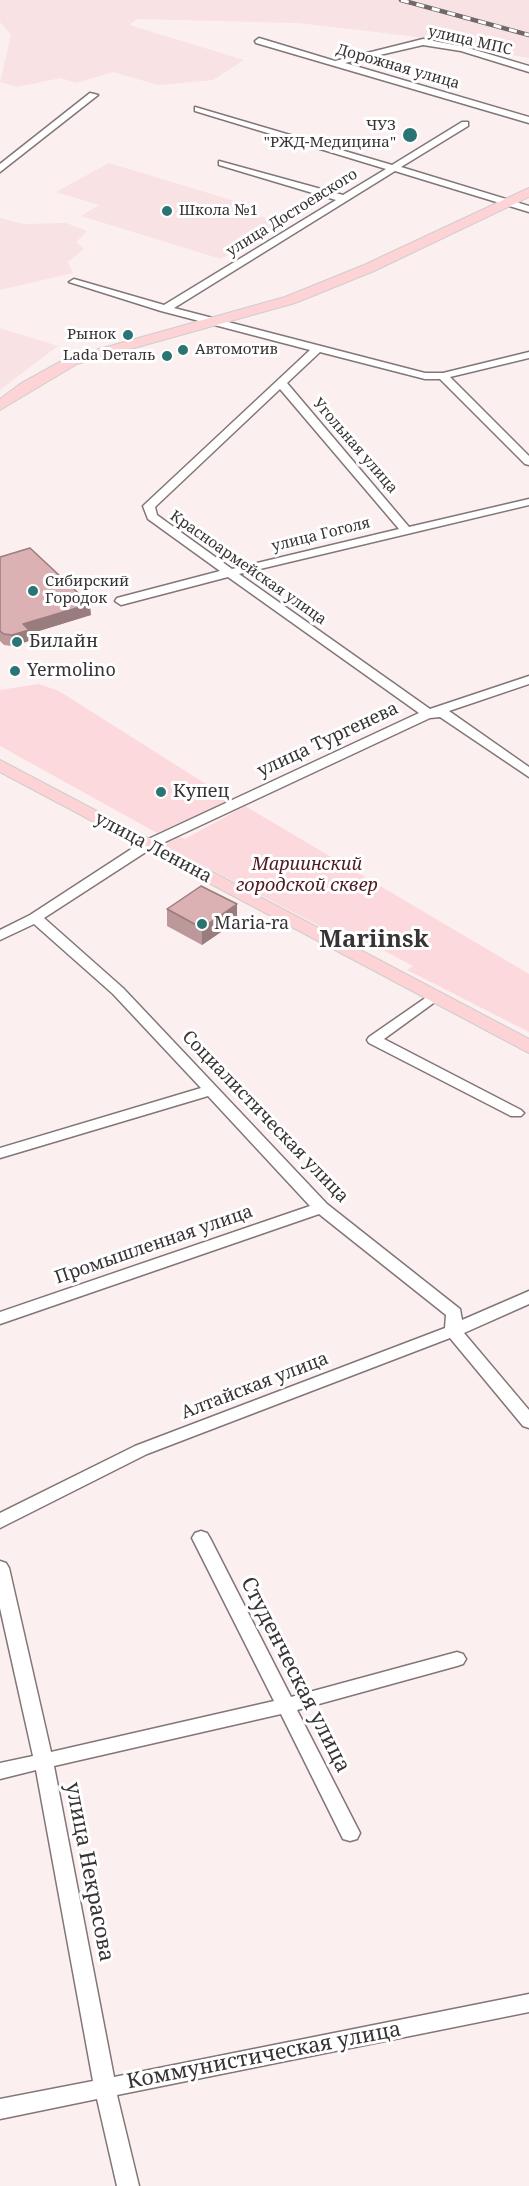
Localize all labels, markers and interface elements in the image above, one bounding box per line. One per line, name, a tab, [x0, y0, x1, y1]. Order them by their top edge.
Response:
street label: улица МПС	[426, 23, 514, 59]
street label: Дорожная улица	[334, 41, 462, 93]
place label: ЧУЗ "РЖД-Медицина"	[264, 117, 396, 152]
marker: ЧУЗ "РЖД-Медицина"	[401, 126, 419, 144]
street label: улица Достоевского	[223, 165, 361, 261]
place label: Школа №1	[179, 202, 258, 220]
marker: Школа №1	[160, 204, 174, 218]
place label: Рынок	[67, 326, 116, 344]
marker: Рынок	[121, 328, 135, 342]
place label: Автомотив	[195, 341, 278, 359]
marker: Автомотив	[176, 343, 190, 357]
place label: Lada Dеталь	[63, 347, 155, 365]
marker: Lada Dеталь	[160, 349, 174, 363]
street label: Угольная улица	[309, 395, 401, 497]
street label: Красноармейская улица	[166, 507, 330, 629]
street label: улица Гоголя	[270, 514, 372, 556]
place label: Сибирский Городок	[45, 573, 129, 608]
marker: Сибирский Городок	[26, 584, 40, 598]
place label: Билайн	[29, 631, 98, 653]
marker: Билайн	[10, 635, 24, 649]
place label: Yermolino	[27, 660, 116, 682]
marker: Yermolino	[8, 664, 22, 678]
street label: улица Тургенева	[254, 698, 402, 782]
place label: Купец	[173, 781, 229, 803]
marker: Купец	[154, 785, 168, 799]
street label: улица Ленина	[91, 808, 215, 888]
park label: Мариинский городской сквер	[236, 854, 378, 896]
place label: Maria-ra	[214, 913, 289, 935]
marker: Maria-ra	[195, 917, 209, 931]
district label: Mariinsk	[319, 926, 429, 954]
street label: Социалистическая улица	[177, 1027, 353, 1207]
street label: Промышленная улица	[52, 1201, 256, 1289]
street label: Алтайская улица	[178, 1348, 332, 1424]
street label: Студенческая улица	[235, 1573, 355, 1777]
street label: улица Некрасова	[59, 1780, 119, 1964]
street label: Коммунистическая улица	[125, 2017, 403, 2095]

